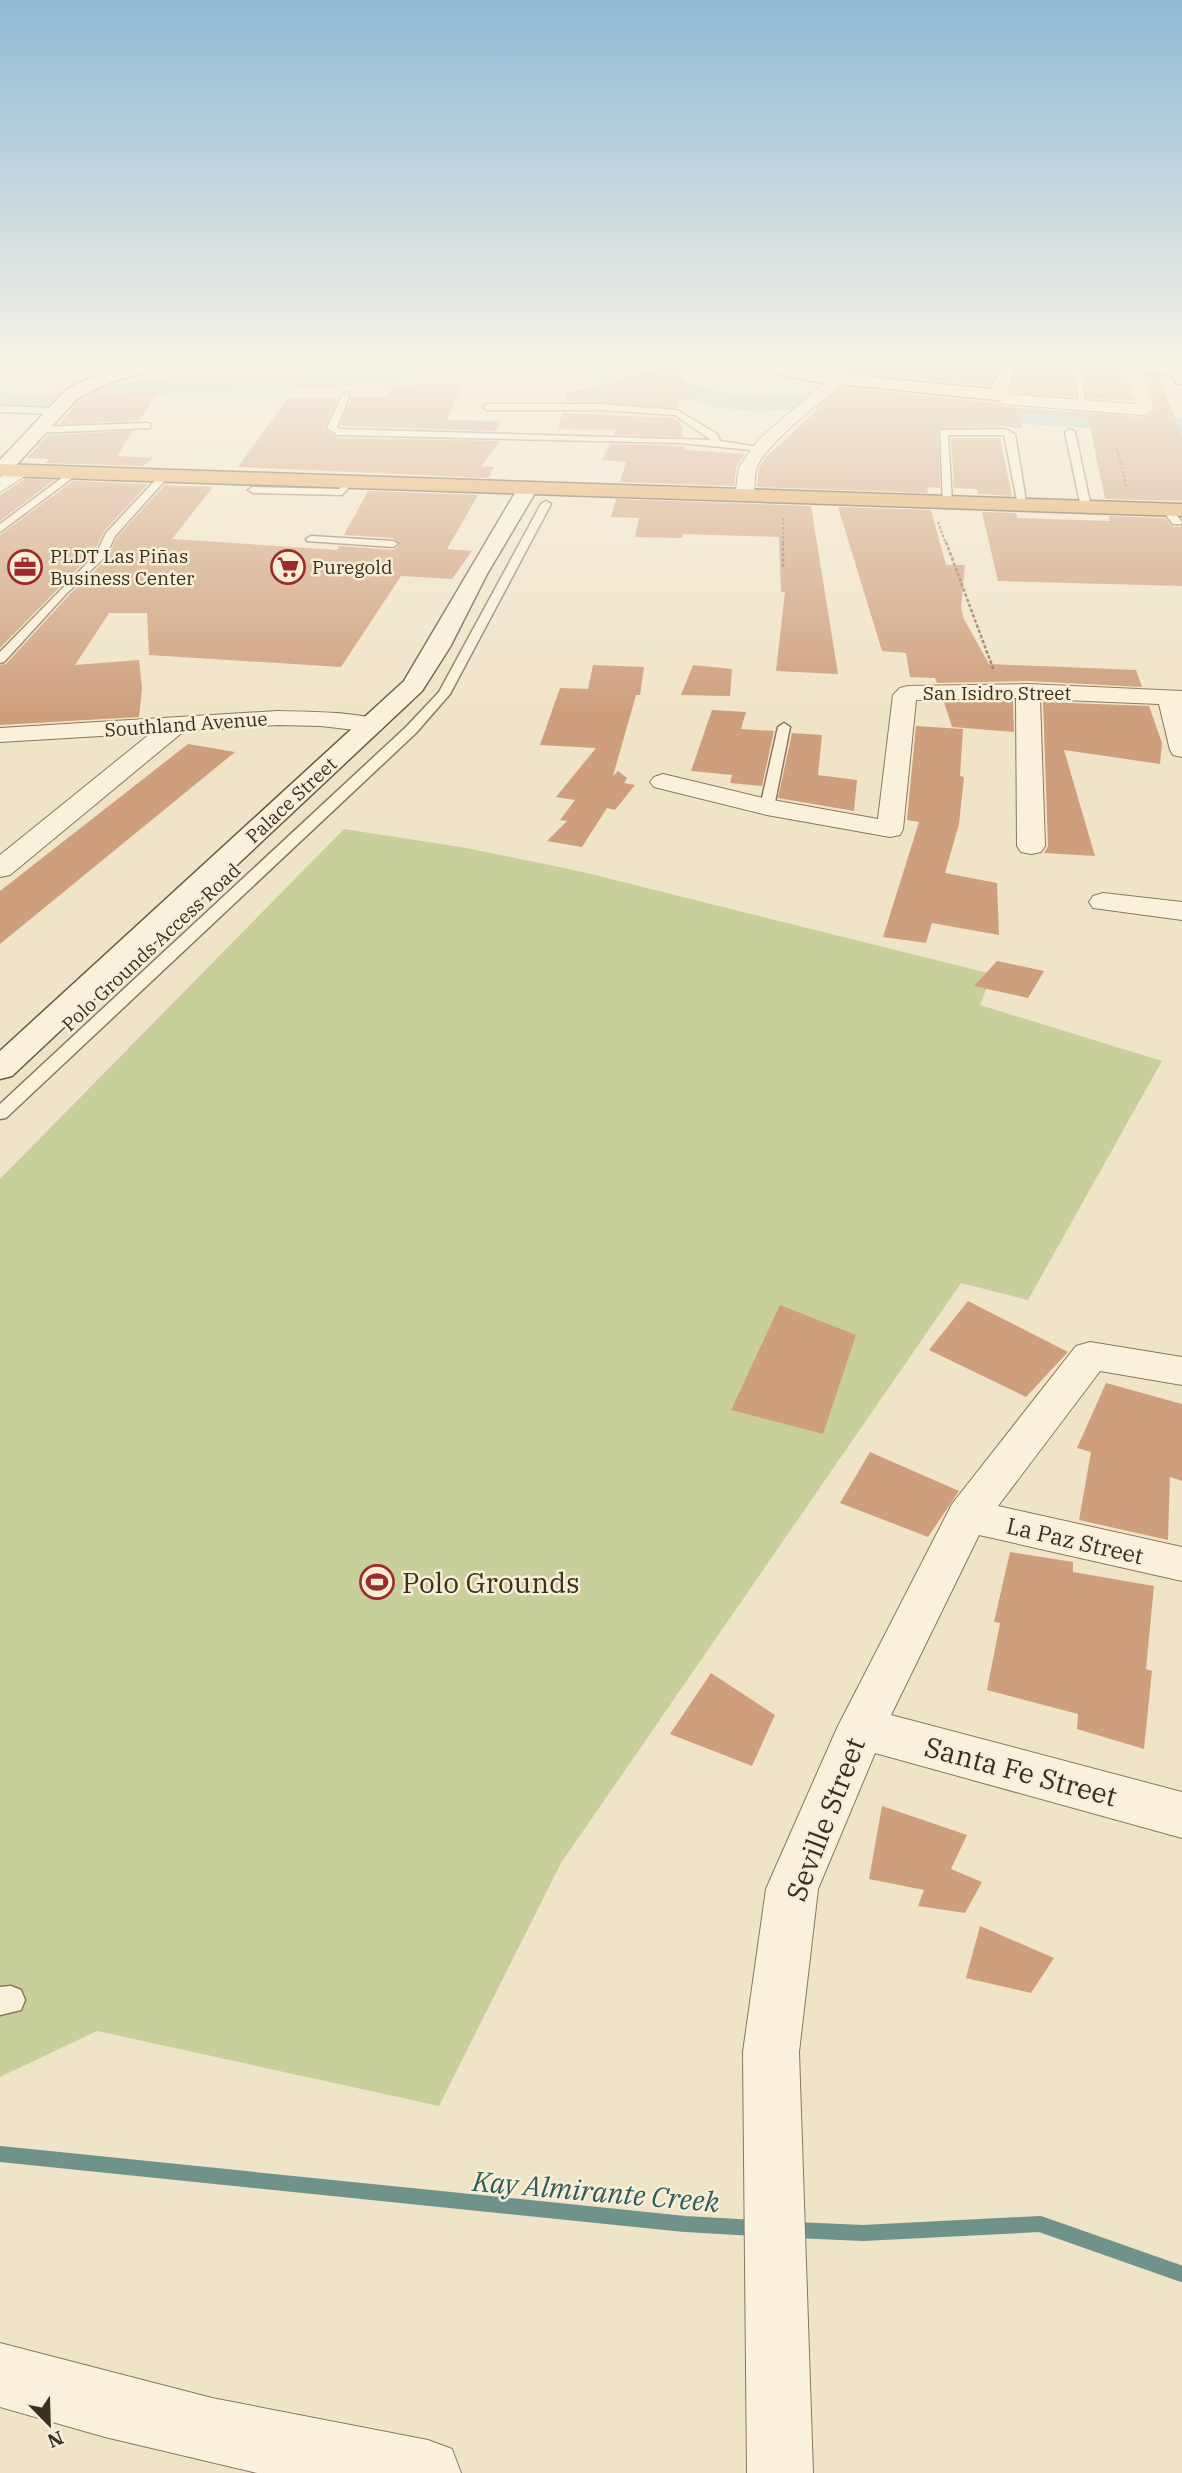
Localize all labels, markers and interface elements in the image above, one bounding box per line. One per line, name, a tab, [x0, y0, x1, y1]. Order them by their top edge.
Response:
place label: PLDT Las Piñas Business Center	[50, 544, 195, 590]
office icon: PLDT Las Piñas Business Center	[6, 548, 44, 586]
supermarket icon: Puregold	[269, 548, 307, 586]
place label: Puregold	[312, 555, 392, 579]
street label: San Isidro Street	[923, 681, 1071, 705]
street label: Southland Avenue	[104, 706, 268, 742]
street label: Palace Street	[241, 752, 342, 848]
street label: Polo Grounds Access Road	[57, 858, 245, 1036]
street label: La Paz Street	[1004, 1510, 1146, 1570]
sports icon: Polo Grounds	[358, 1563, 396, 1601]
place label: Polo Grounds	[402, 1564, 580, 1601]
street label: Santa Fe Street	[921, 1728, 1121, 1815]
street label: Seville Street	[777, 1732, 873, 1906]
water label: Kay Almirante Creek	[470, 2162, 721, 2220]
north arrow	[14, 2389, 84, 2459]
text: N	[44, 2426, 67, 2454]

